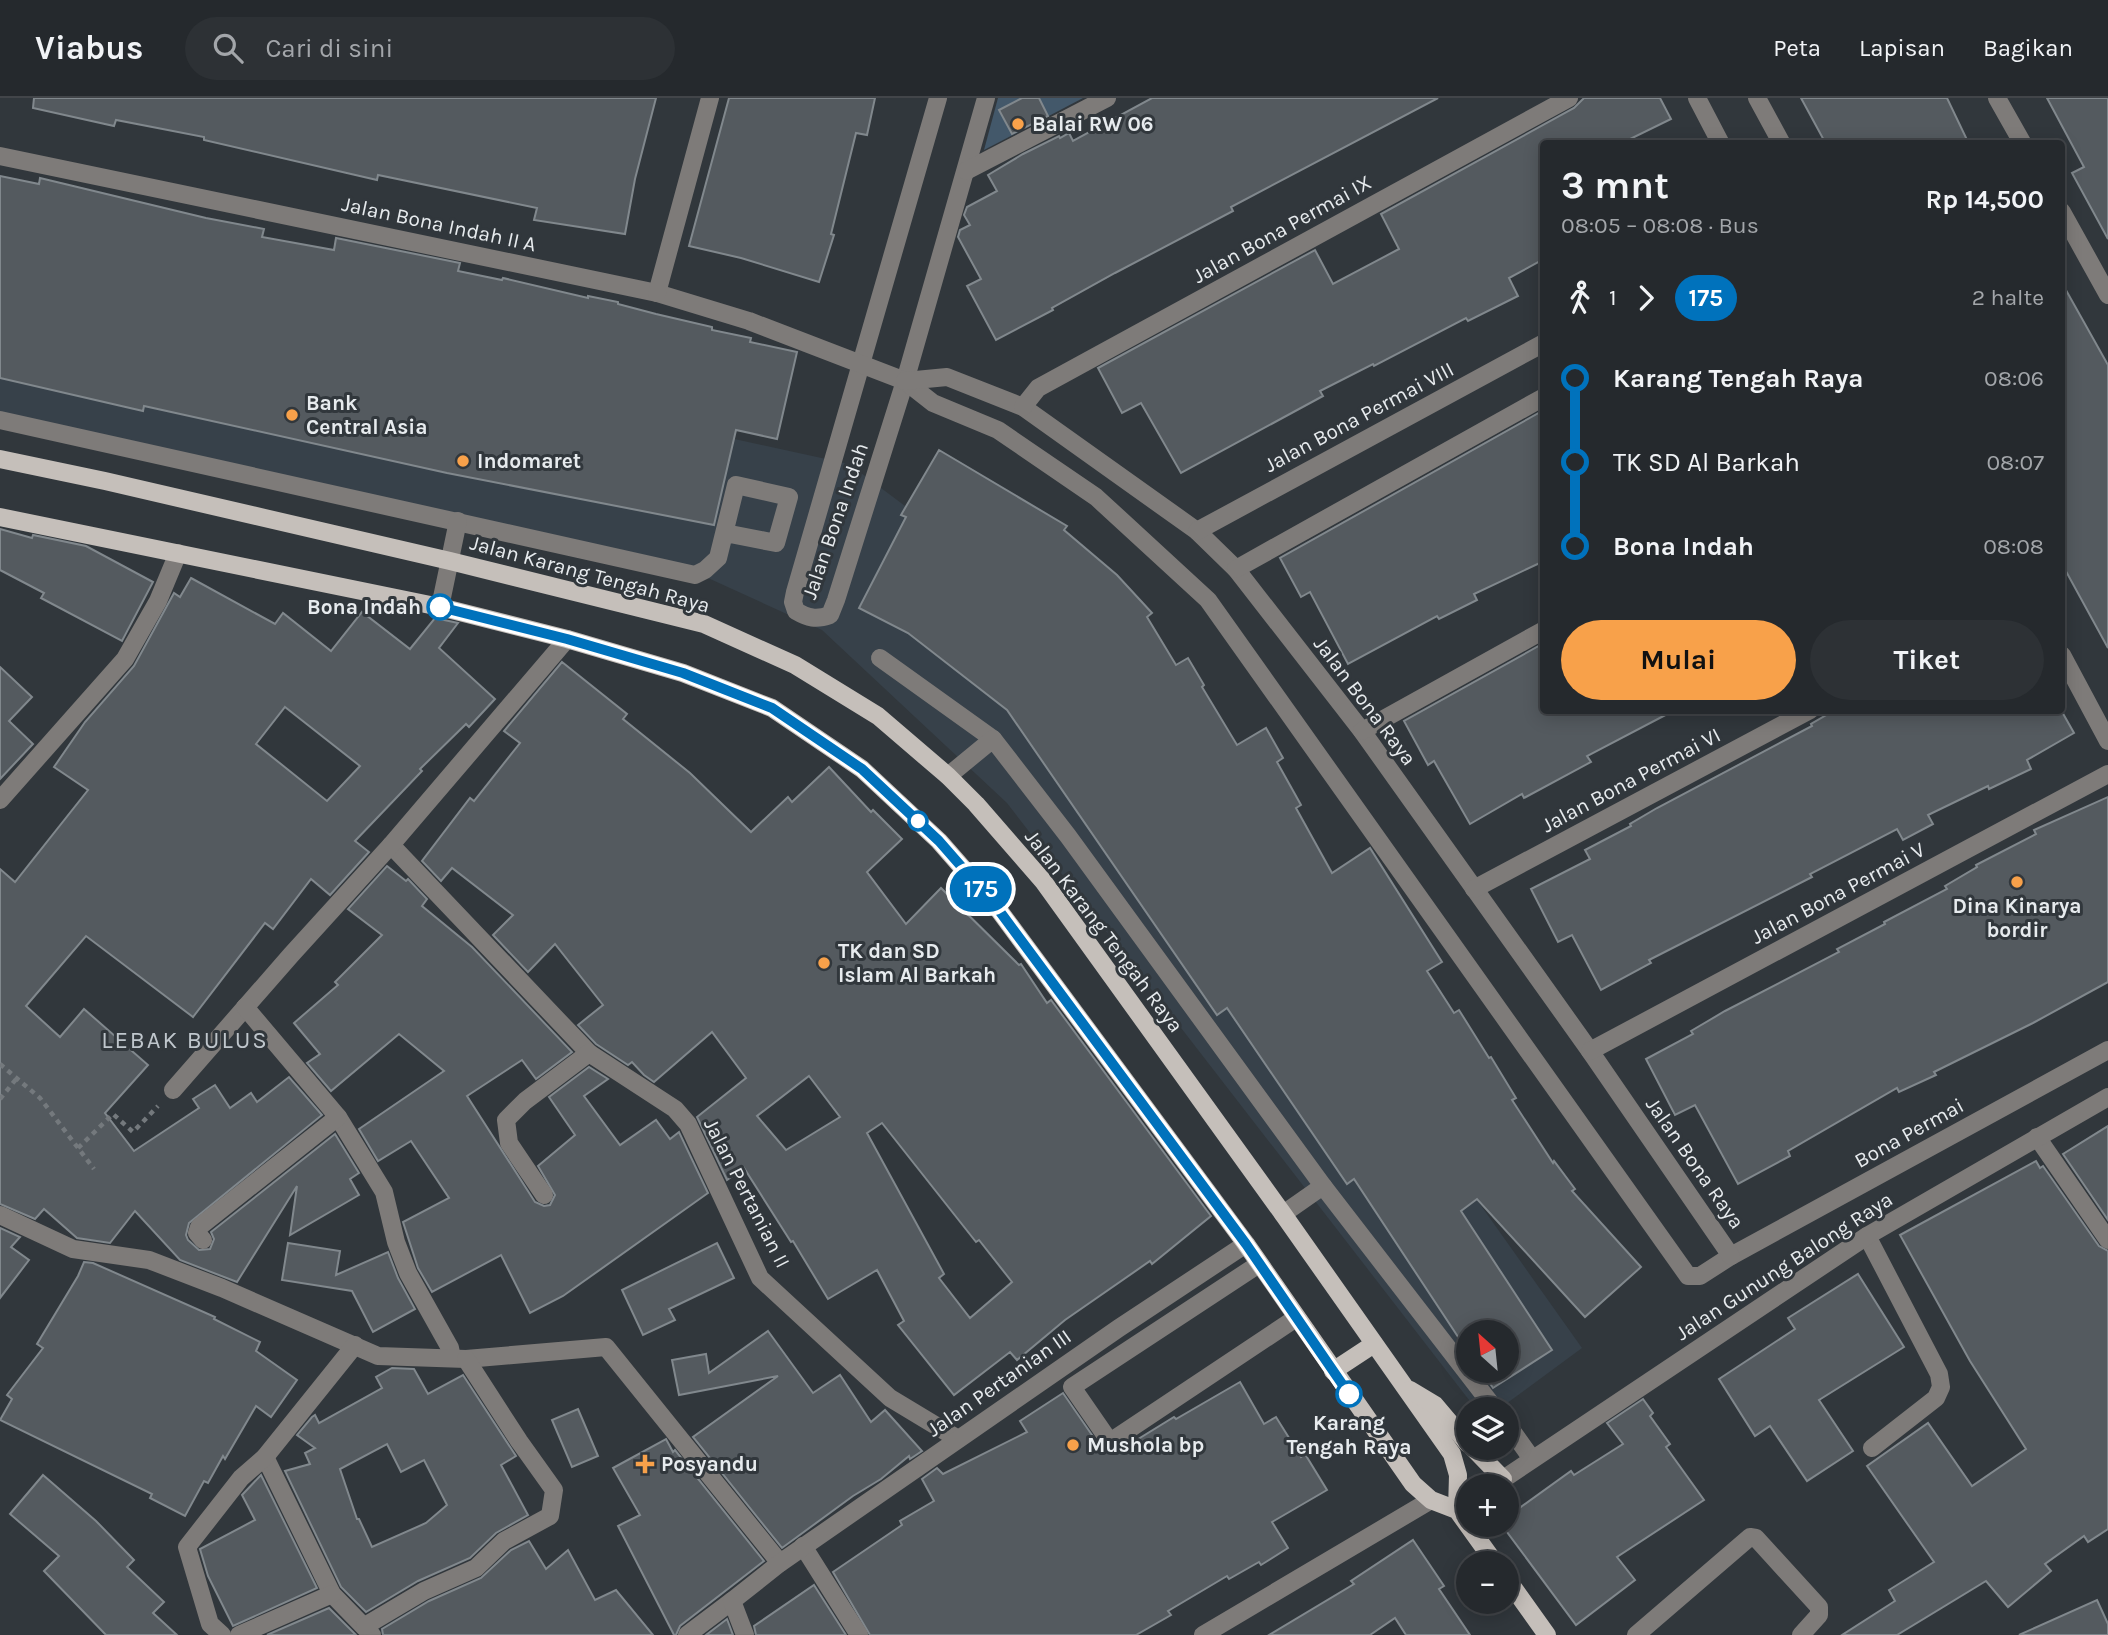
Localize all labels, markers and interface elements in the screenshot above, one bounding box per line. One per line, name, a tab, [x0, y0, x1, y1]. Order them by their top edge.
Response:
search box	[185, 17, 675, 80]
text: Viabus	[35, 29, 143, 67]
icon: search	[209, 29, 247, 67]
text: Cari di sini	[265, 33, 393, 64]
text: Peta	[1773, 34, 1821, 62]
text: Lapisan	[1859, 34, 1945, 62]
text: Bagikan	[1983, 34, 2073, 62]
place label: Balai RW 06	[1032, 112, 1154, 136]
marker: Balai RW 06	[1010, 116, 1026, 132]
text: 3 mnt	[1561, 163, 1669, 208]
street label: Jalan Bona Permai IX	[1188, 170, 1376, 288]
text: Rp 14,500	[1925, 184, 2044, 215]
street label: Jalan Bona Indah II A	[340, 192, 538, 256]
text: 08:05 – 08:08 · Bus	[1561, 212, 1759, 239]
icon: walk	[1561, 279, 1599, 317]
icon: forward	[1627, 279, 1665, 317]
text: 1	[1609, 284, 1617, 311]
text: 175	[1689, 284, 1723, 312]
text: 2 halte	[1972, 284, 2044, 311]
street label: Jalan Bona Permai VIII	[1260, 357, 1458, 477]
text: Karang Tengah Raya	[1613, 363, 1864, 394]
text: 08:06	[1984, 365, 2044, 392]
place label: Bank Central Asia	[306, 391, 427, 439]
marker: Bank Central Asia	[284, 407, 300, 423]
street label: Jalan Bona Indah	[797, 440, 873, 602]
text: TK SD Al Barkah	[1613, 447, 1800, 478]
place label: Indomaret	[477, 449, 581, 473]
text: 08:07	[1986, 449, 2044, 476]
marker: Indomaret	[455, 453, 471, 469]
street label: Jalan Karang Tengah Raya	[467, 530, 713, 618]
text: Bona Indah	[1613, 531, 1754, 562]
text: 08:08	[1983, 533, 2044, 560]
marker: Bona Indah	[427, 594, 453, 620]
place label: Bona Indah	[307, 595, 421, 619]
button: Mulai	[1561, 620, 1796, 700]
button: Tiket	[1810, 620, 2044, 700]
street label: Jalan Bona Raya	[1309, 632, 1421, 770]
street label: Jalan Bona Permai VI	[1537, 723, 1725, 837]
unlabelled marker	[908, 811, 928, 831]
street label: Jalan Karang Tengah Raya	[1020, 825, 1188, 1037]
street label: Jalan Bona Permai V	[1747, 837, 1929, 949]
line badge: 175	[941, 866, 1021, 912]
marker: Dina Kinarya bordir	[2009, 874, 2025, 890]
text: 175	[964, 875, 998, 903]
place label: Dina Kinarya bordir	[1952, 894, 2082, 942]
place label: TK dan SD Islam Al Barkah	[838, 939, 996, 987]
marker: TK dan SD Islam Al Barkah	[816, 955, 832, 971]
district label: LEBAK BULUS	[101, 1026, 269, 1054]
street label: Jalan Bona Raya	[1641, 1093, 1749, 1233]
street label: Bona Permai	[1850, 1093, 1968, 1173]
street label: Jalan Pertanian II	[699, 1114, 795, 1272]
street label: Jalan Gunung Balong Raya	[1671, 1187, 1897, 1345]
north arrow	[1456, 1320, 1519, 1382]
map controls	[1456, 1320, 1519, 1614]
street label: Jalan Pertanian III	[922, 1324, 1076, 1442]
marker: Karang Tengah Raya	[1336, 1381, 1362, 1407]
button: layers	[1456, 1397, 1519, 1460]
place label: Karang Tengah Raya	[1286, 1411, 1412, 1459]
place label: Mushola bp	[1087, 1433, 1204, 1457]
marker: Mushola bp	[1065, 1437, 1081, 1453]
place label: Posyandu	[661, 1452, 758, 1476]
marker: Posyandu	[635, 1454, 655, 1474]
button: +	[1456, 1474, 1519, 1537]
button: −	[1456, 1551, 1519, 1614]

